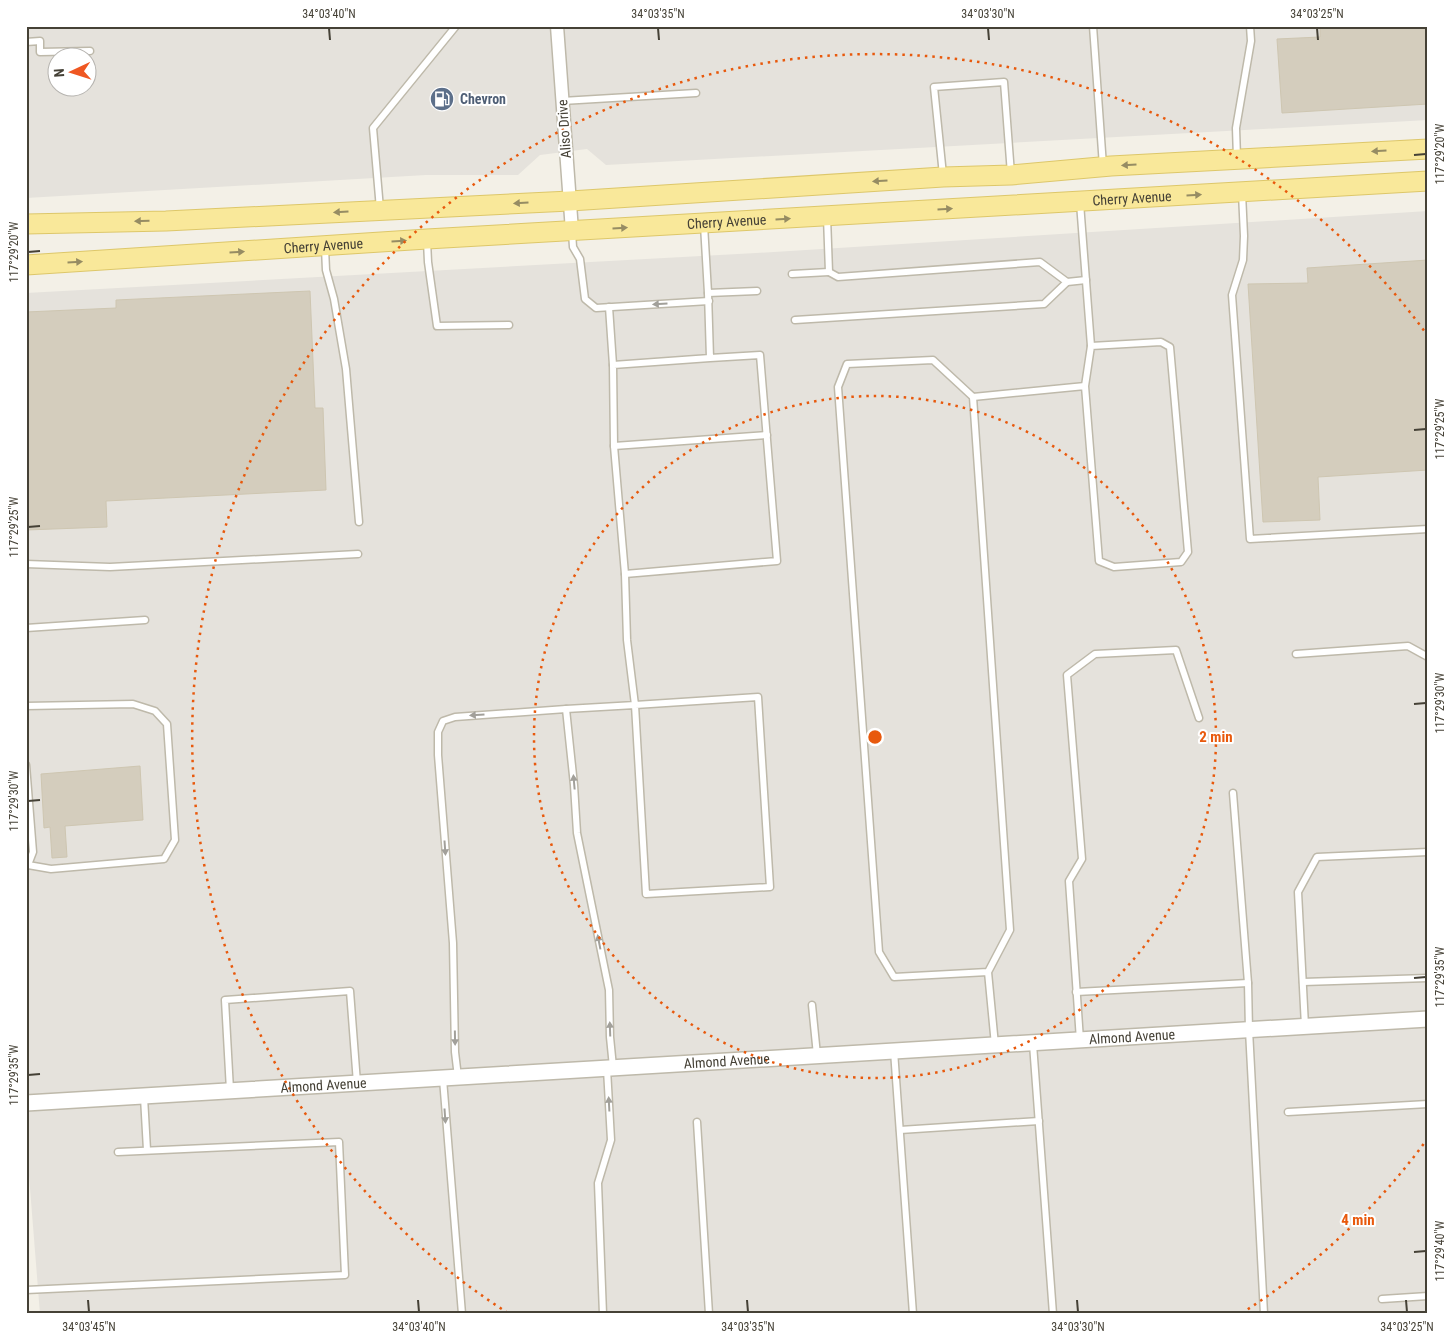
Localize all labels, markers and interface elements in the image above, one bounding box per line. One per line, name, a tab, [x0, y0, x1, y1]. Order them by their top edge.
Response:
text: 34°03'40"N	[302, 7, 356, 21]
text: 34°03'35"N	[631, 7, 685, 21]
text: 34°03'30"N	[961, 7, 1015, 21]
text: 34°03'25"N	[1290, 7, 1344, 21]
north arrow	[48, 48, 98, 98]
text: N	[51, 68, 67, 78]
fuel station icon: Chevron	[429, 86, 455, 112]
place label: Chevron	[460, 91, 506, 107]
street label: Aliso Drive	[554, 99, 574, 159]
text: 117°29'20"W	[1433, 123, 1447, 185]
one-way arrow	[1371, 148, 1387, 156]
one-way arrow	[1121, 162, 1137, 170]
one-way arrow	[872, 178, 888, 186]
street label: Cherry Avenue	[1092, 188, 1172, 208]
one-way arrow	[1187, 190, 1203, 198]
one-way arrow	[513, 200, 529, 208]
one-way arrow	[937, 205, 953, 213]
one-way arrow	[333, 209, 349, 217]
street label: Cherry Avenue	[687, 211, 767, 232]
one-way arrow	[775, 214, 791, 222]
one-way arrow	[133, 217, 149, 225]
text: 117°29'20"W	[7, 221, 21, 283]
one-way arrow	[613, 224, 629, 232]
street label: Cherry Avenue	[283, 235, 364, 256]
one-way arrow	[391, 237, 407, 245]
one-way arrow	[229, 248, 245, 256]
one-way arrow	[67, 258, 83, 266]
one-way arrow	[652, 300, 668, 308]
text: 117°29'25"W	[1433, 398, 1447, 460]
text: 117°29'25"W	[7, 496, 21, 558]
text: 117°29'30"W	[1433, 672, 1447, 734]
one-way arrow	[469, 712, 485, 720]
centre of rings	[866, 728, 884, 746]
text: 2 min	[1199, 728, 1233, 746]
text: 117°29'30"W	[7, 770, 21, 832]
one-way arrow	[570, 774, 578, 790]
one-way arrow	[441, 840, 449, 856]
one-way arrow	[595, 934, 603, 950]
text: 117°29'35"W	[1433, 946, 1447, 1008]
one-way arrow	[606, 1020, 614, 1036]
street label: Almond Avenue	[1089, 1026, 1176, 1047]
one-way arrow	[451, 1030, 459, 1046]
text: 117°29'35"W	[7, 1044, 21, 1106]
street label: Almond Avenue	[683, 1050, 771, 1072]
street label: Almond Avenue	[280, 1075, 367, 1096]
one-way arrow	[604, 1096, 612, 1112]
one-way arrow	[442, 1108, 450, 1124]
text: 4 min	[1341, 1211, 1375, 1229]
text: 117°29'40"W	[1433, 1220, 1447, 1282]
text: 34°03'45"N	[62, 1320, 116, 1334]
text: 34°03'40"N	[392, 1320, 446, 1334]
text: 34°03'35"N	[721, 1320, 775, 1334]
text: 34°03'30"N	[1051, 1320, 1105, 1334]
text: 34°03'25"N	[1380, 1320, 1434, 1334]

